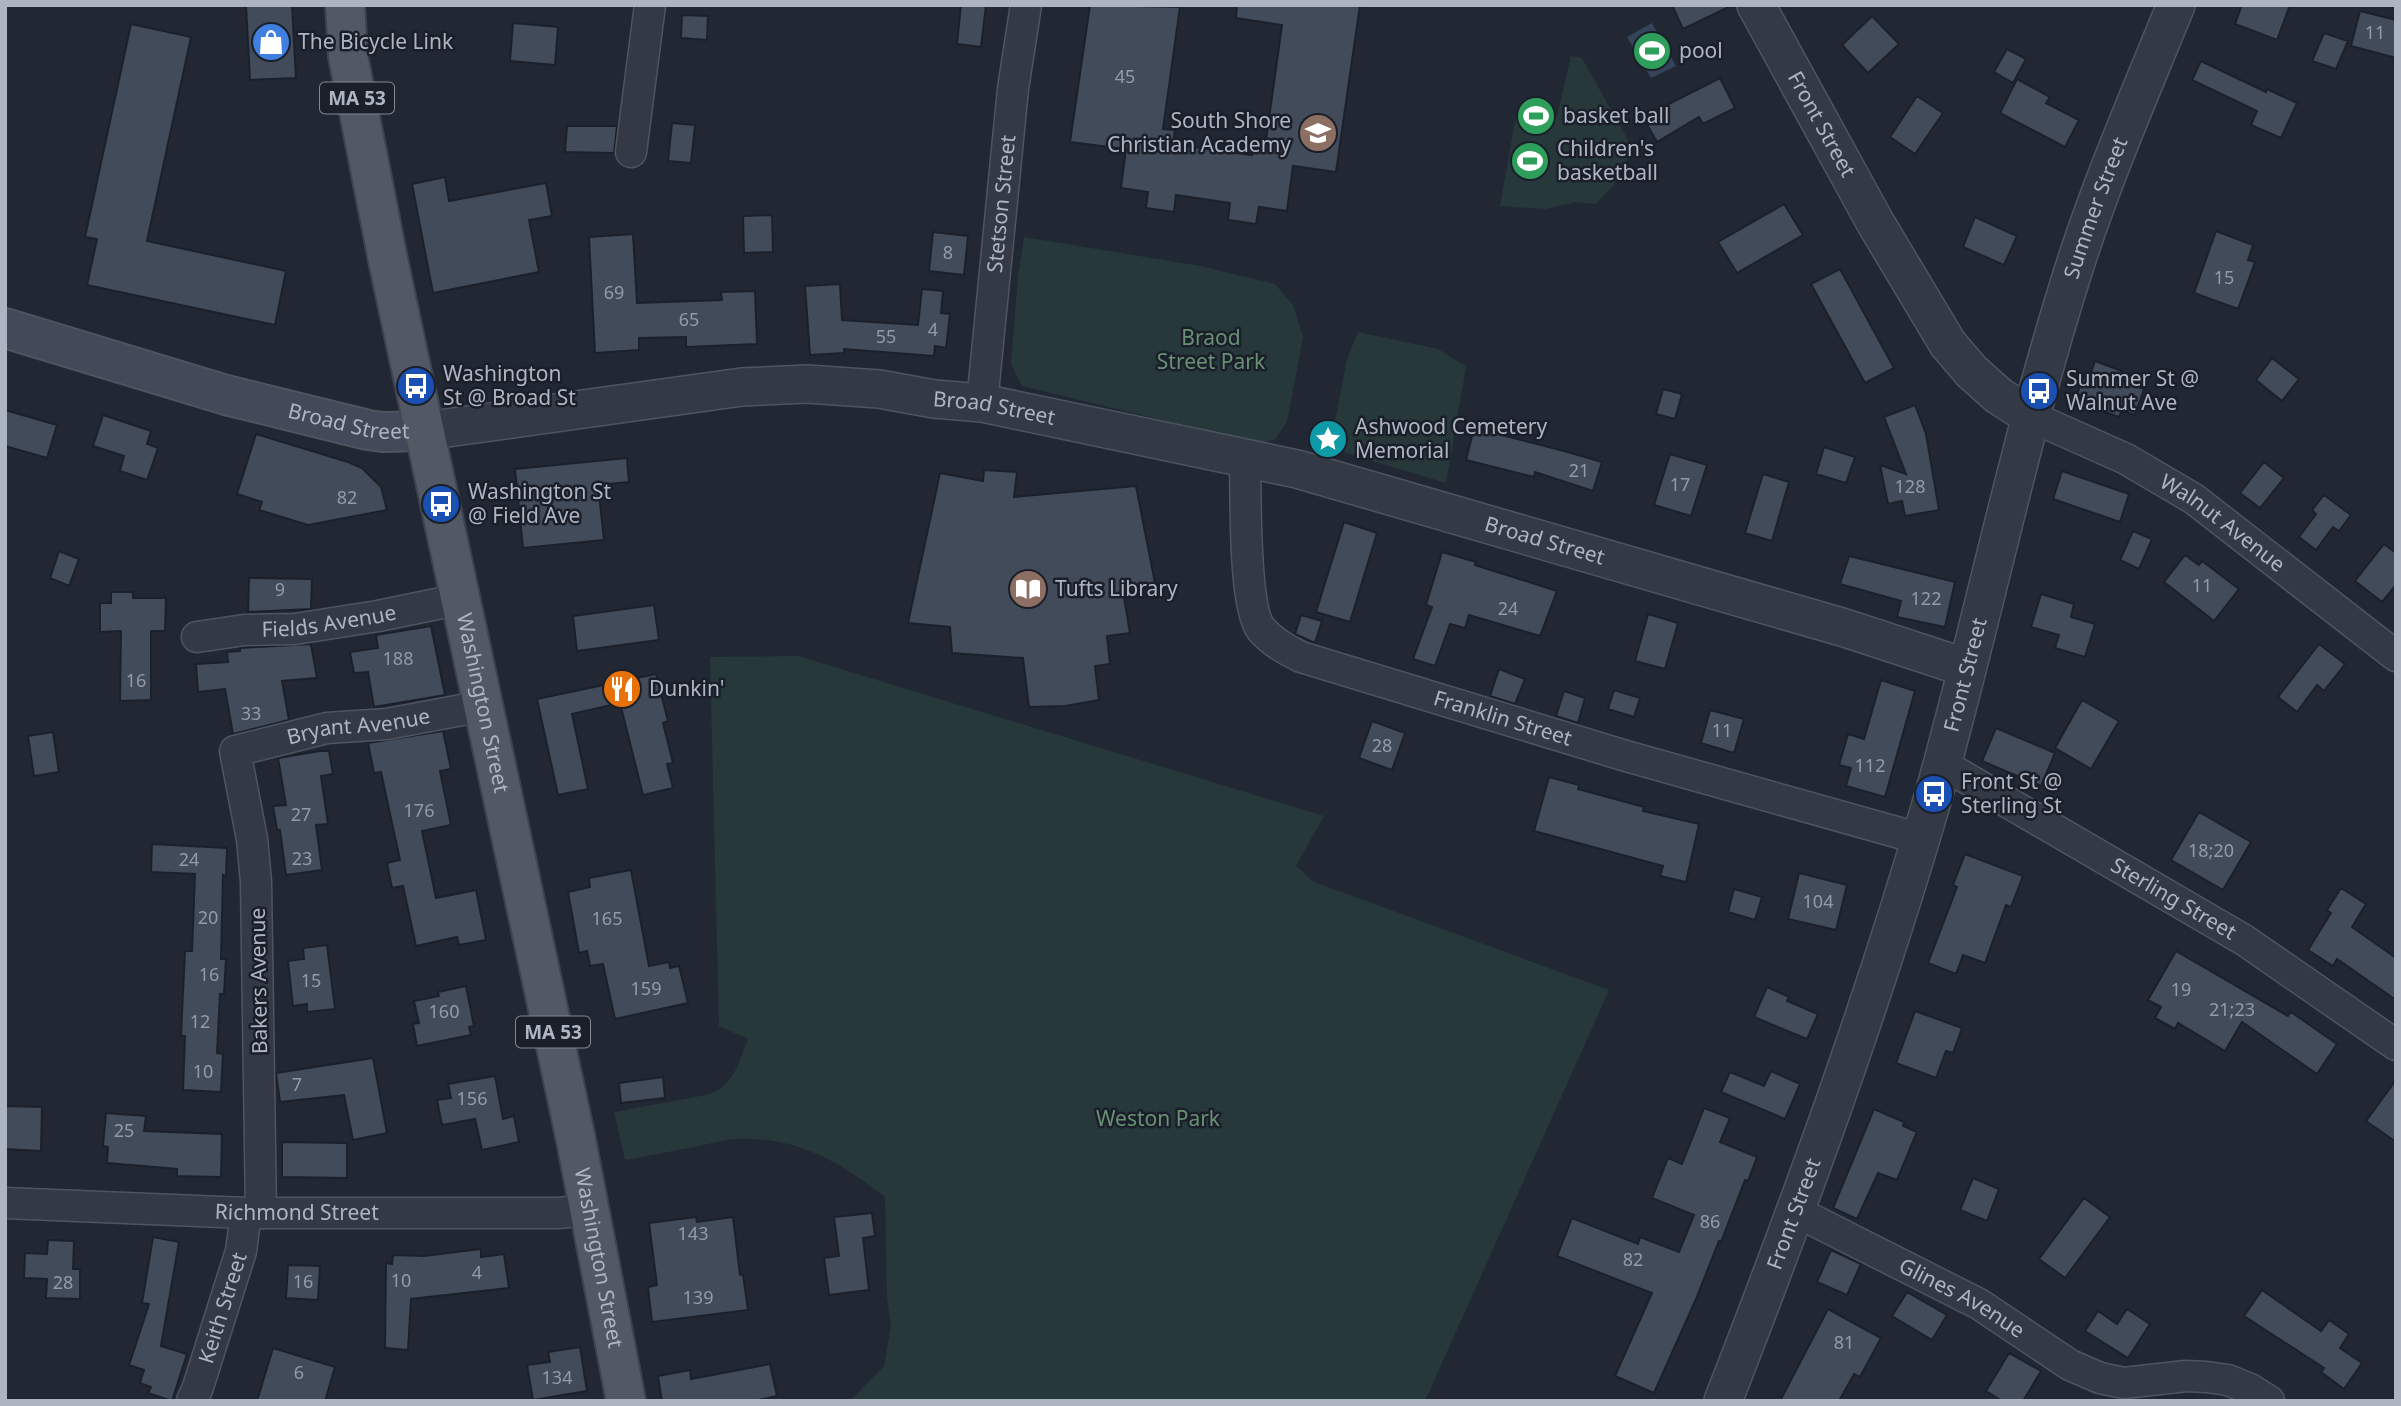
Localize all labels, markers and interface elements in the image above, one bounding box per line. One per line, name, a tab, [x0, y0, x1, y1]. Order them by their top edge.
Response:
house number: 11	[2365, 20, 2385, 44]
shop icon: The Bicycle Link	[250, 21, 292, 63]
place label: The Bicycle Link	[298, 27, 454, 55]
sports icon: pool	[1631, 30, 1673, 72]
place label: pool	[1679, 36, 1723, 64]
house number: 45	[1115, 64, 1135, 88]
street label: Front Street	[1782, 66, 1863, 182]
road number: MA 53	[320, 82, 394, 114]
sports icon: basket ball	[1515, 95, 1557, 137]
place label: basket ball	[1563, 101, 1669, 129]
place label: South Shore Christian Academy	[1107, 106, 1291, 158]
school or university icon: South Shore Christian Academy	[1297, 112, 1339, 154]
street label: Summer Street	[2057, 132, 2134, 282]
street label: Stetson Street	[980, 133, 1021, 274]
place label: Children's basketball	[1557, 134, 1658, 186]
sports icon: Children's basketball	[1509, 140, 1551, 182]
house number: 8	[943, 240, 953, 264]
house number: 15	[2214, 265, 2234, 289]
house number: 69	[604, 280, 624, 304]
house number: 65	[679, 307, 699, 331]
house number: 4	[928, 317, 938, 341]
park label: Braod Street Park	[1157, 323, 1266, 375]
house number: 55	[876, 324, 896, 348]
place label: Washington St @ Broad St	[443, 359, 576, 411]
place label: Summer St @ Walnut Ave	[2066, 364, 2199, 416]
bus stop icon: Washington St @ Broad St	[395, 365, 437, 407]
bus stop icon: Summer St @ Walnut Ave	[2018, 370, 2060, 412]
street label: Broad Street	[932, 384, 1058, 431]
street label: Broad Street	[285, 396, 410, 445]
place label: Ashwood Cemetery Memorial	[1355, 412, 1547, 464]
place icon: Ashwood Cemetery Memorial	[1307, 418, 1349, 460]
house number: 21	[1569, 458, 1589, 482]
street label: Walnut Avenue	[2155, 467, 2291, 578]
house number: 17	[1670, 472, 1690, 496]
house number: 128	[1895, 474, 1925, 498]
place label: Washington St @ Field Ave	[468, 477, 611, 529]
bus stop icon: Washington St @ Field Ave	[420, 483, 462, 525]
house number: 82	[337, 485, 357, 509]
street label: Broad Street	[1482, 509, 1608, 571]
library icon: Tufts Library	[1007, 568, 1049, 610]
house number: 11	[2192, 573, 2212, 597]
place label: Tufts Library	[1055, 574, 1178, 602]
house number: 9	[275, 577, 285, 601]
house number: 122	[1911, 586, 1941, 610]
house number: 24	[1498, 596, 1518, 620]
street label: Fields Avenue	[261, 598, 399, 643]
street label: Washington Street	[451, 611, 516, 796]
street label: Front Street	[1937, 614, 1993, 735]
house number: 188	[383, 646, 413, 670]
house number: 16	[126, 668, 146, 692]
restaurant icon: Dunkin'	[601, 668, 643, 710]
place label: Dunkin'	[649, 674, 724, 702]
street label: Franklin Street	[1430, 683, 1576, 752]
house number: 33	[241, 701, 261, 725]
street label: Bryant Avenue	[284, 701, 432, 751]
house number: 11	[1712, 718, 1732, 742]
house number: 28	[1372, 733, 1392, 757]
house number: 112	[1855, 753, 1885, 777]
place label: Front St @ Sterling St	[1961, 767, 2062, 819]
bus stop icon: Front St @ Sterling St	[1913, 773, 1955, 815]
house number: 176	[404, 798, 434, 822]
house number: 27	[291, 802, 311, 826]
house number: 18;20	[2188, 838, 2234, 862]
house number: 23	[292, 846, 312, 870]
house number: 24	[179, 847, 199, 871]
street label: Sterling Street	[2106, 851, 2242, 946]
house number: 104	[1803, 889, 1833, 913]
house number: 20	[198, 905, 218, 929]
house number: 165	[592, 906, 622, 930]
street label: Bakers Avenue	[243, 908, 273, 1054]
house number: 16	[199, 962, 219, 986]
house number: 15	[301, 968, 321, 992]
house number: 159	[631, 976, 661, 1000]
house number: 19	[2171, 977, 2191, 1001]
house number: 21;23	[2209, 997, 2255, 1021]
house number: 160	[429, 999, 459, 1023]
house number: 12	[190, 1009, 210, 1033]
road number: MA 53	[516, 1016, 590, 1048]
house number: 10	[193, 1059, 213, 1083]
house number: 7	[292, 1072, 302, 1096]
house number: 156	[457, 1086, 487, 1110]
park label: Weston Park	[1096, 1104, 1221, 1132]
house number: 25	[114, 1118, 134, 1142]
street label: Front Street	[1760, 1154, 1827, 1273]
street label: Washington Street	[569, 1165, 631, 1351]
street label: Richmond Street	[214, 1197, 379, 1226]
house number: 86	[1700, 1209, 1720, 1233]
house number: 143	[678, 1221, 708, 1245]
house number: 82	[1623, 1247, 1643, 1271]
street label: Keith Street	[191, 1248, 253, 1367]
street label: Glines Avenue	[1895, 1251, 2031, 1344]
house number: 4	[472, 1260, 482, 1284]
house number: 10	[391, 1268, 411, 1292]
house number: 16	[293, 1269, 313, 1293]
house number: 28	[53, 1270, 73, 1294]
house number: 139	[683, 1285, 713, 1309]
house number: 81	[1834, 1330, 1854, 1354]
house number: 6	[294, 1360, 304, 1384]
house number: 134	[542, 1365, 572, 1389]

